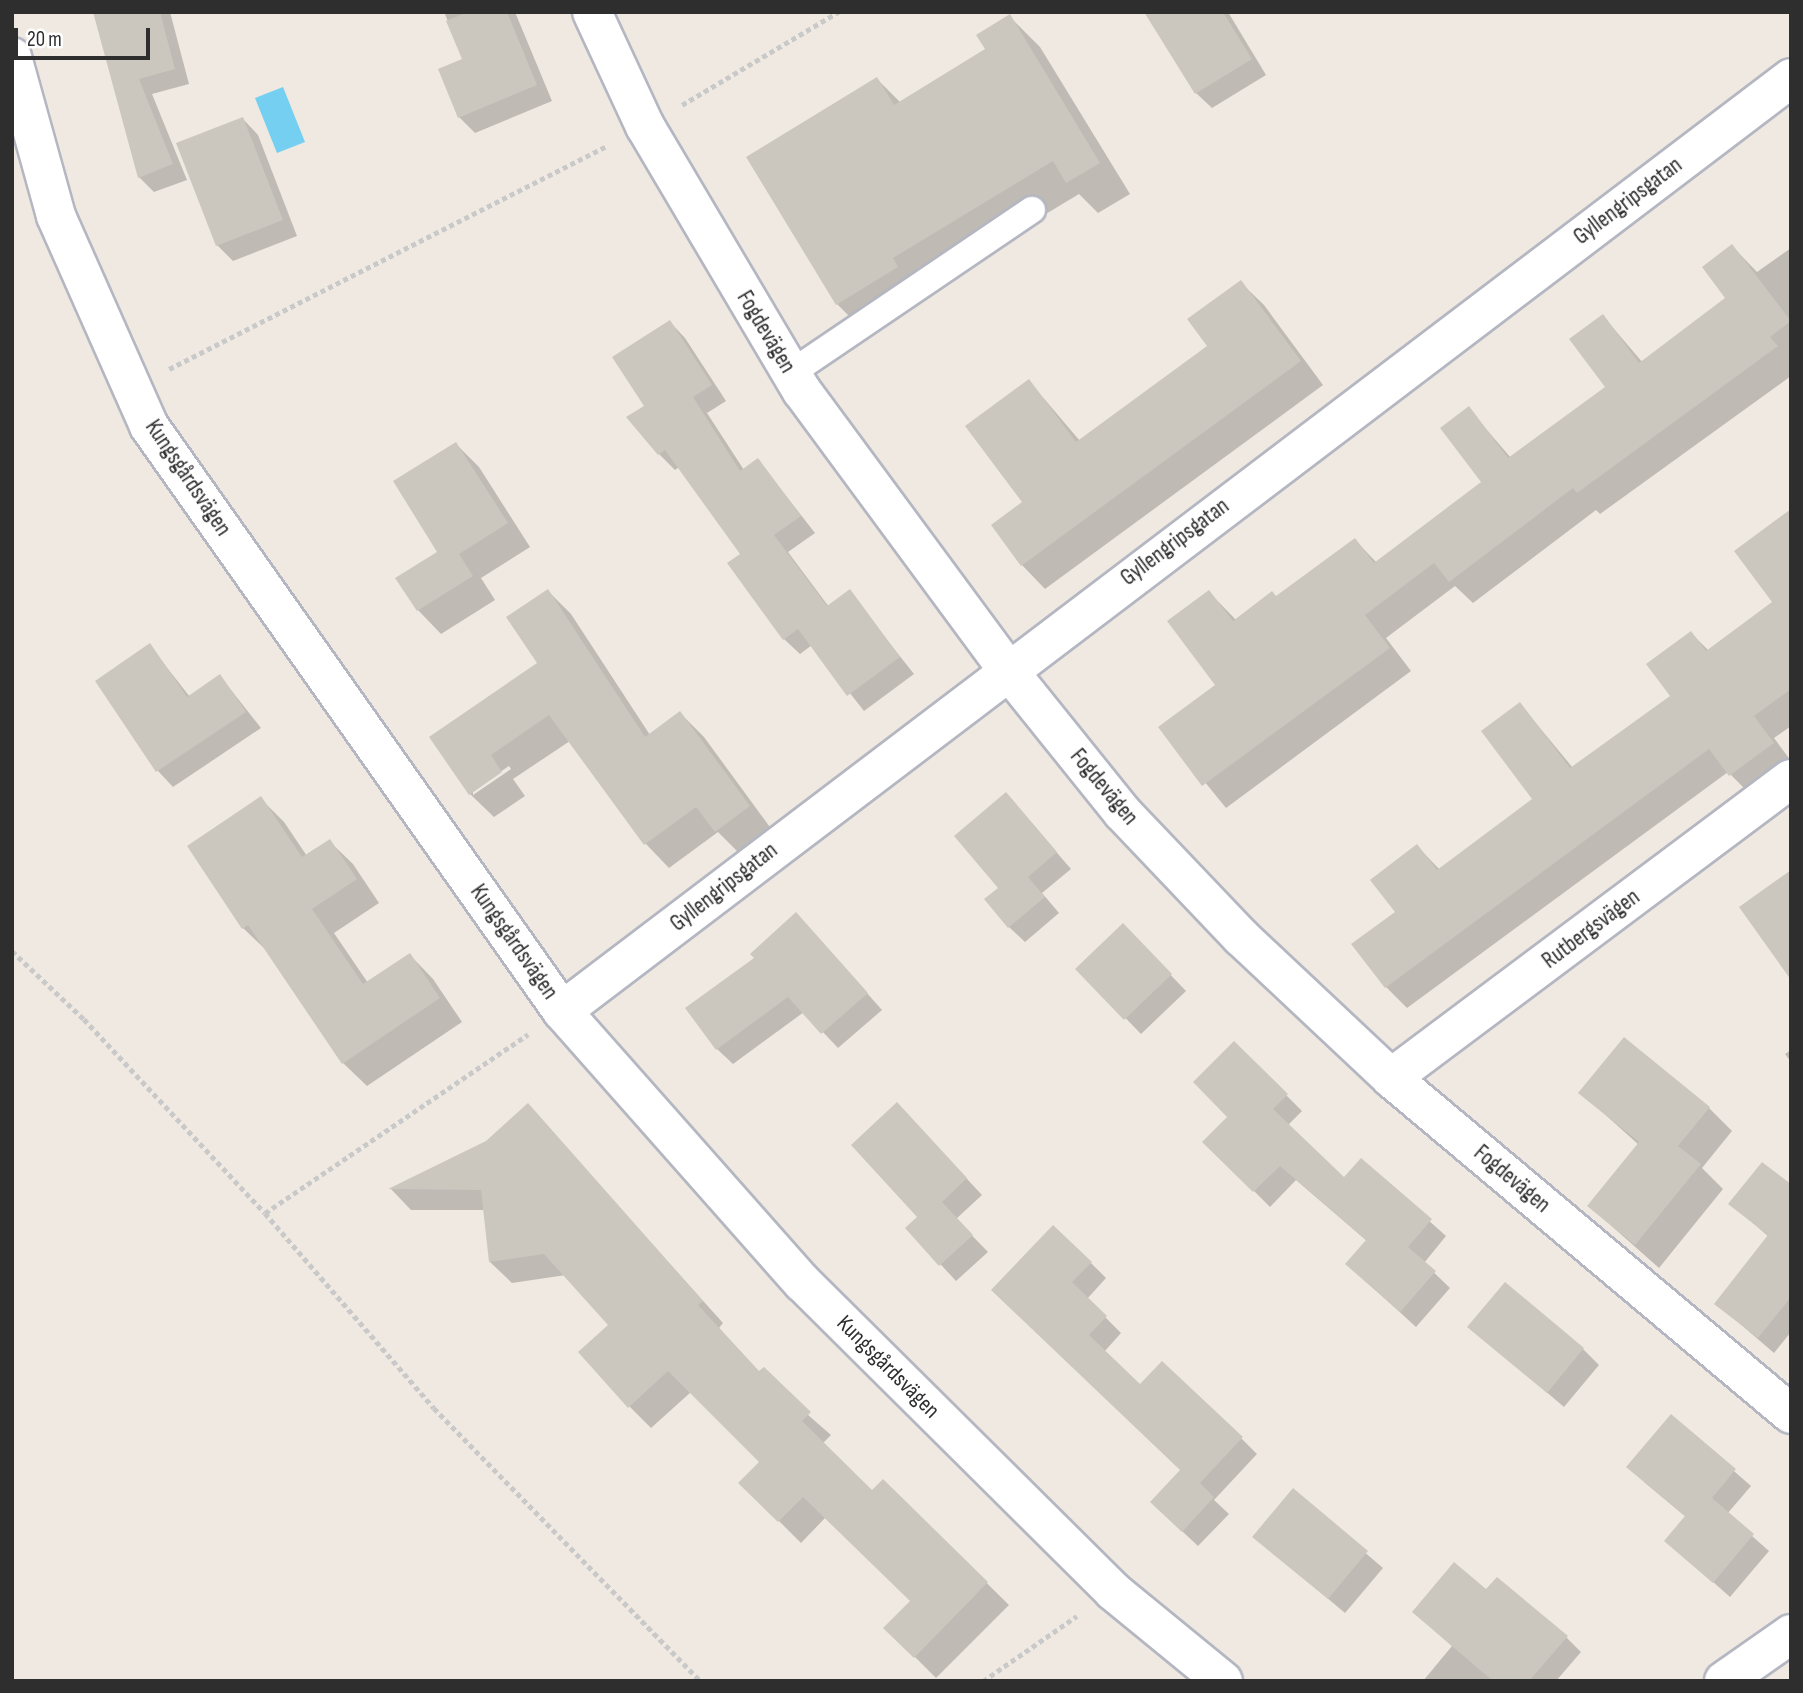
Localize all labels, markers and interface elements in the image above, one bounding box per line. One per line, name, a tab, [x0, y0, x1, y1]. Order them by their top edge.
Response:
scale bar	[18, 14, 154, 58]
text: 20 m	[27, 27, 62, 52]
street label: Gyllengripsgatan	[1568, 151, 1688, 251]
street label: Fogdevägen	[731, 286, 801, 378]
street label: Kungsgårdsvägen	[139, 415, 237, 541]
street label: Gyllengripsgatan	[1115, 492, 1235, 592]
street label: Fogdevägen	[1064, 743, 1144, 831]
street label: Gyllengripsgatan	[665, 837, 783, 937]
street label: Kungsgårdsvägen	[464, 879, 564, 1005]
street label: Rutbergsvägen	[1537, 883, 1645, 975]
street label: Fogdevägen	[1468, 1139, 1556, 1219]
street label: Kungsgårdsvägen	[831, 1310, 945, 1424]

